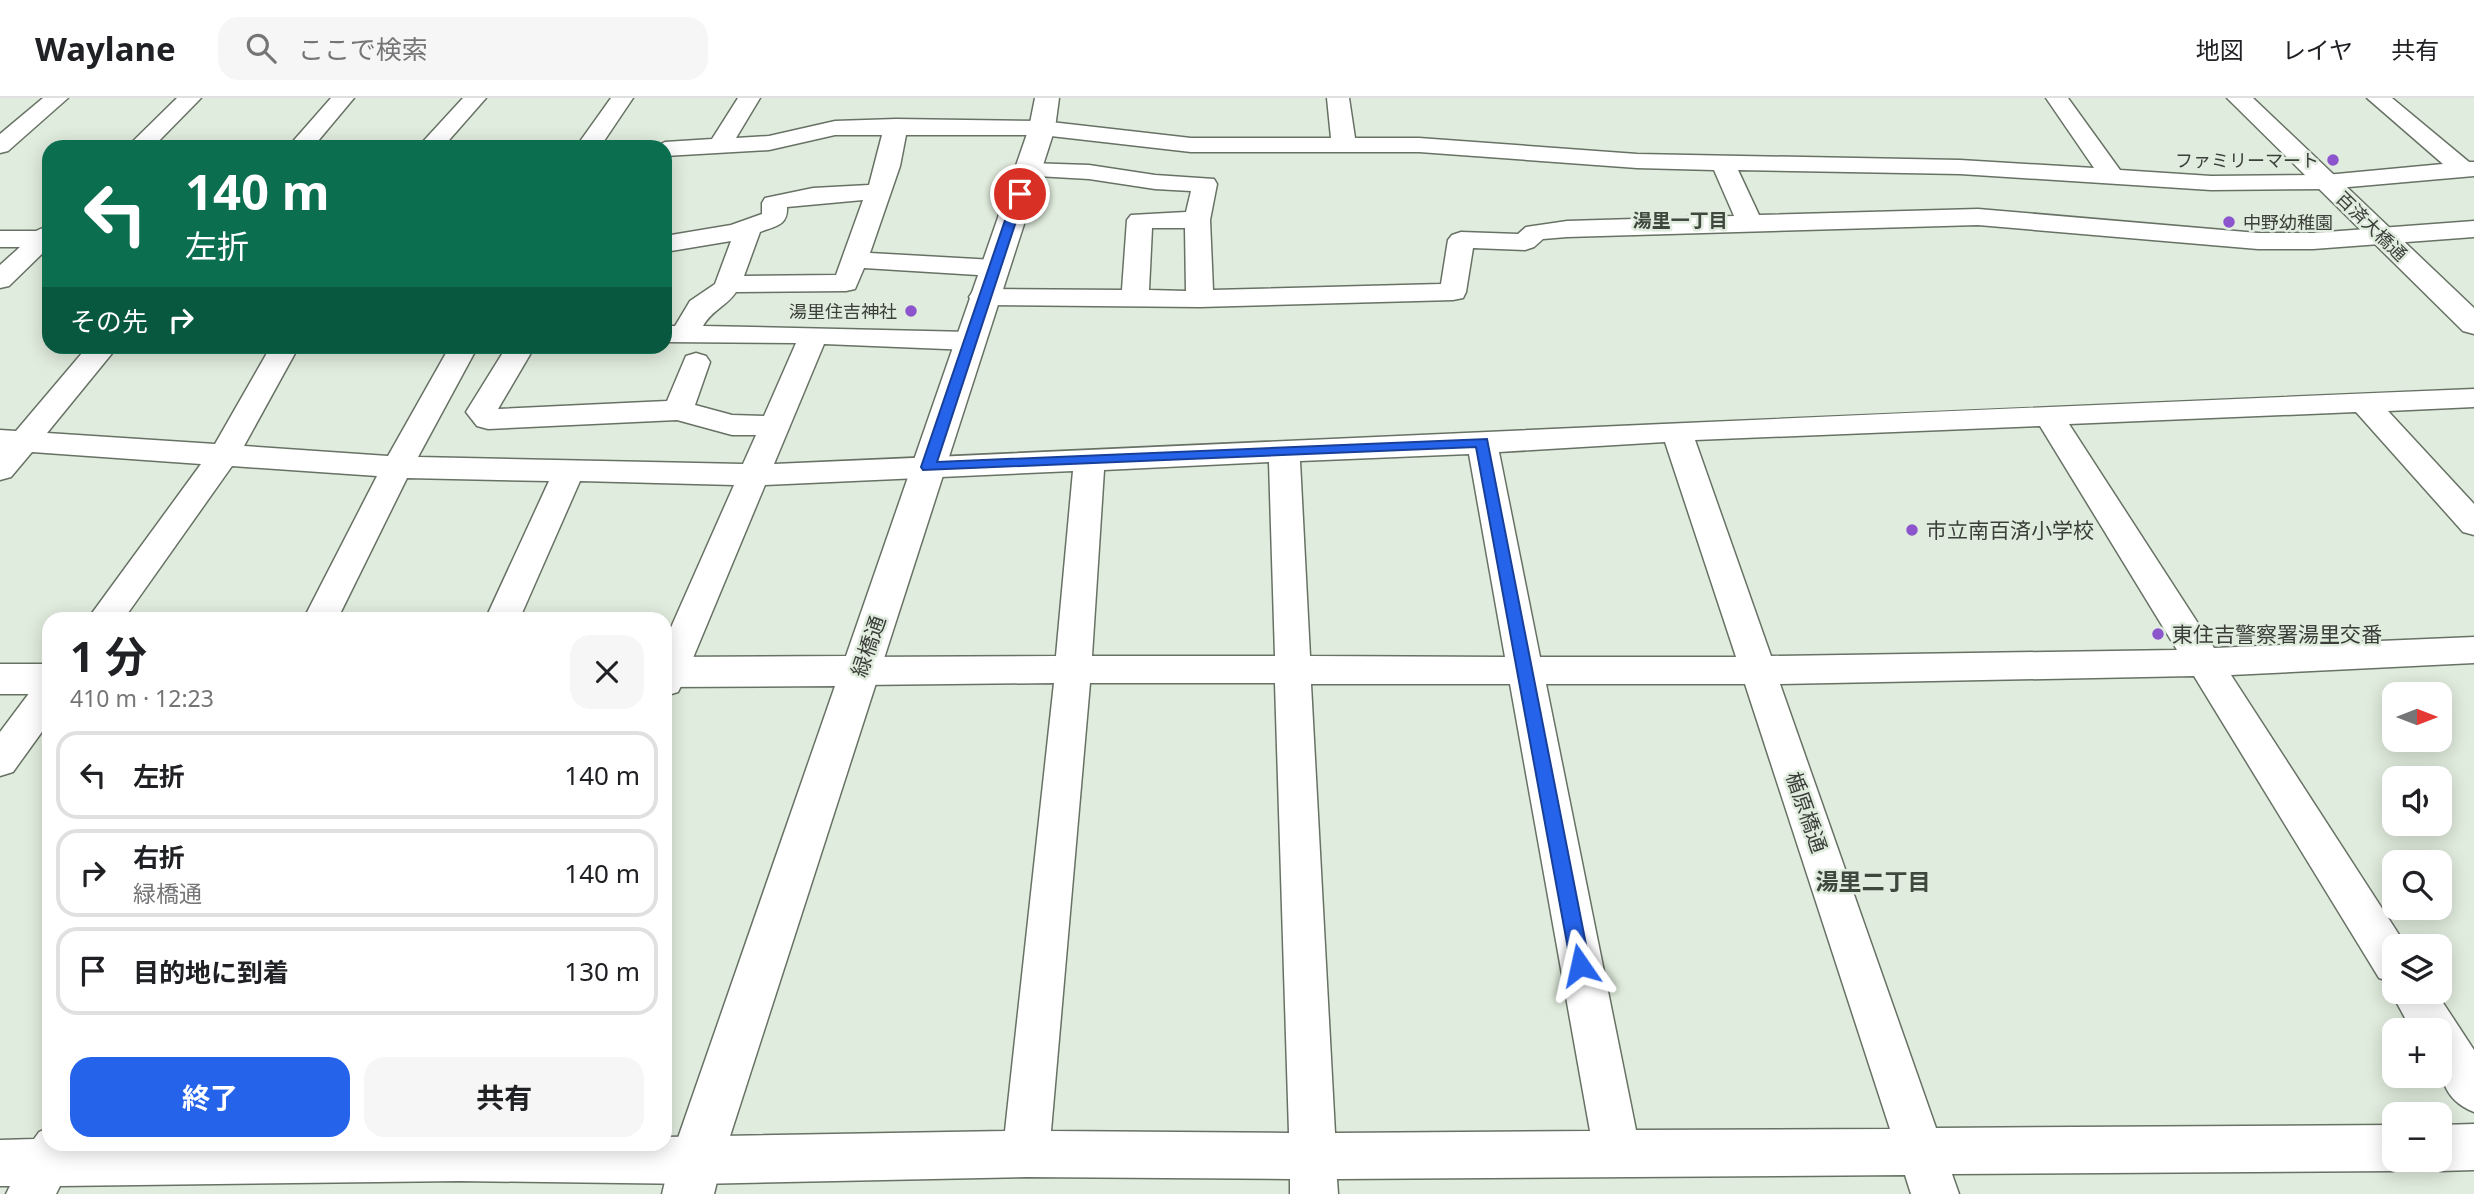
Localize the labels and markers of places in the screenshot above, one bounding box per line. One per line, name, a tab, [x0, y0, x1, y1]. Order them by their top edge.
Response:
place label: ファミリーマート	[2175, 148, 2319, 172]
marker: ファミリーマート	[2325, 152, 2341, 168]
pin	[990, 164, 1050, 224]
place label: 中野幼稚園	[2243, 210, 2333, 234]
marker: 中野幼稚園	[2221, 214, 2237, 230]
place label: 湯里住吉神社	[789, 299, 897, 323]
marker: 湯里住吉神社	[903, 303, 919, 319]
place label: 市立南百済小学校	[1926, 516, 2094, 544]
marker: 市立南百済小学校	[1904, 522, 1920, 538]
place label: 東住吉警察署湯里交番	[2172, 620, 2382, 648]
marker: 東住吉警察署湯里交番	[2150, 626, 2166, 642]

